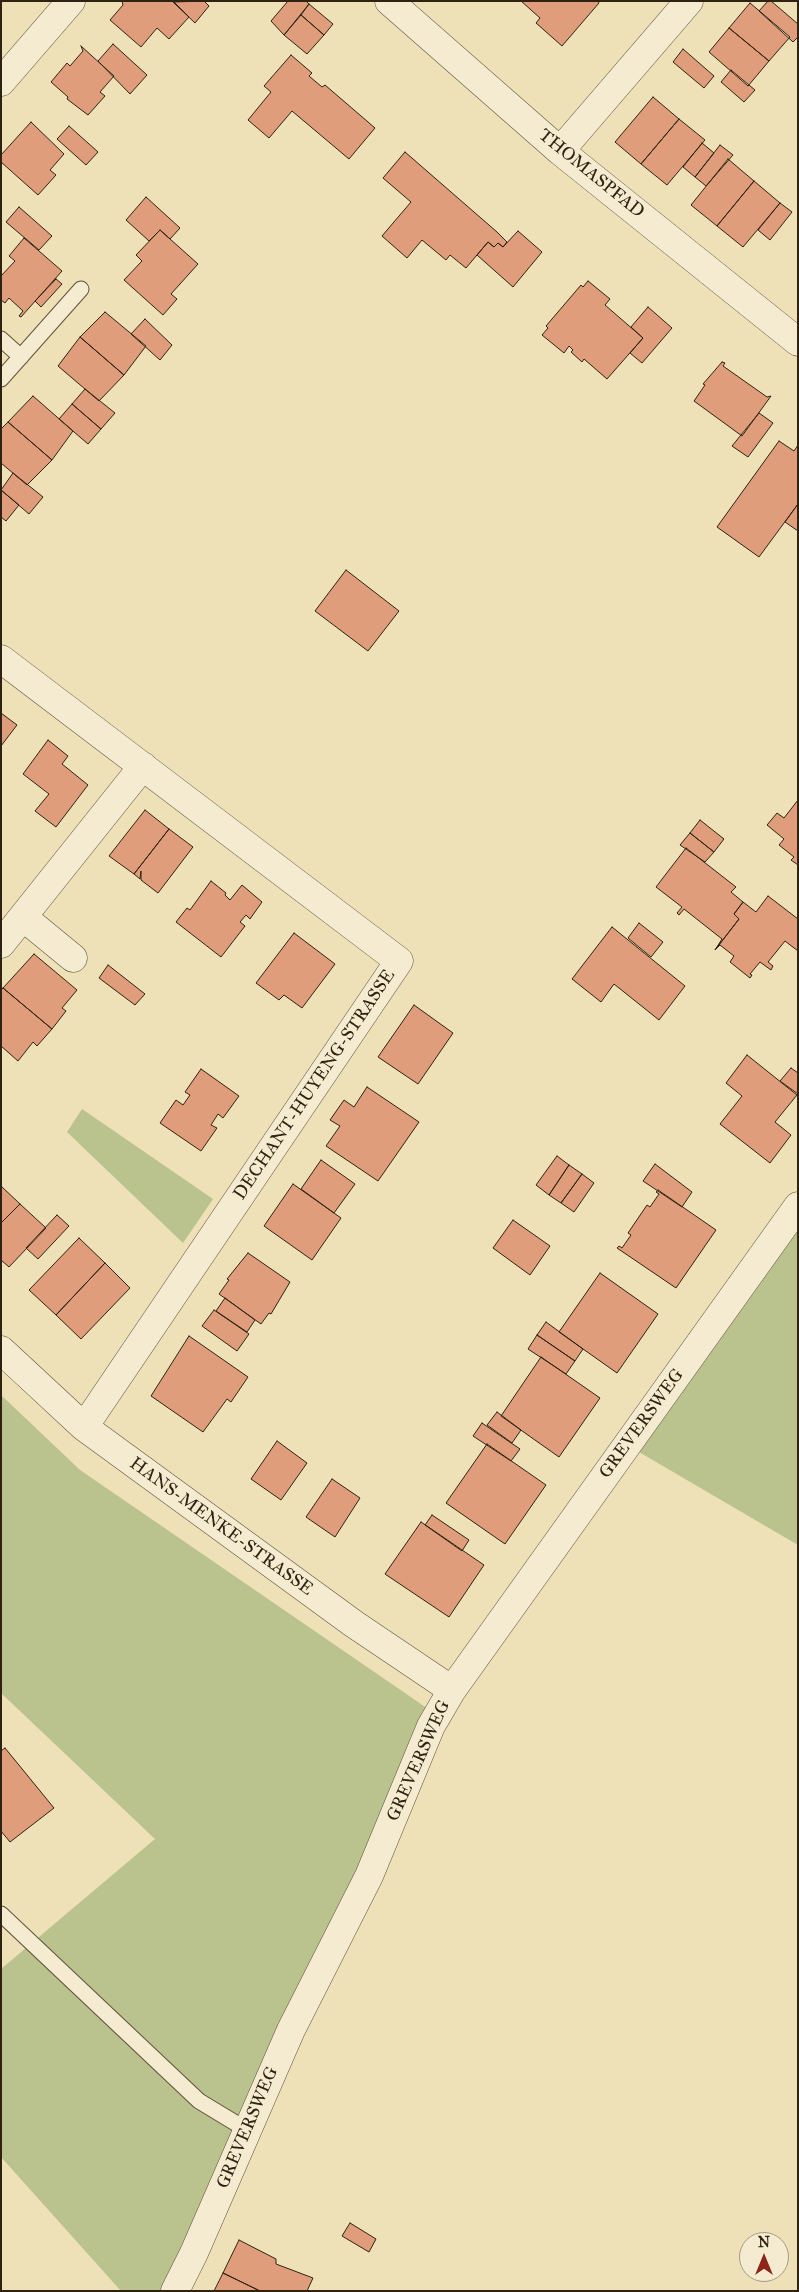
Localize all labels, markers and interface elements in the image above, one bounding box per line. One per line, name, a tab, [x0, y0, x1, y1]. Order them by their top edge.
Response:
street label: THOMASPFAD	[534, 125, 648, 223]
street label: DECHANT-HUYENG-STRASSE	[230, 966, 400, 1204]
street label: GREVERSWEG	[595, 1365, 689, 1483]
street label: HANS-MENKE-STRASSE	[125, 1453, 317, 1601]
street label: GREVERSWEG	[383, 1697, 455, 1825]
street label: GREVERSWEG	[213, 2064, 283, 2192]
north arrow	[739, 2232, 789, 2282]
text: N	[758, 2234, 770, 2251]

